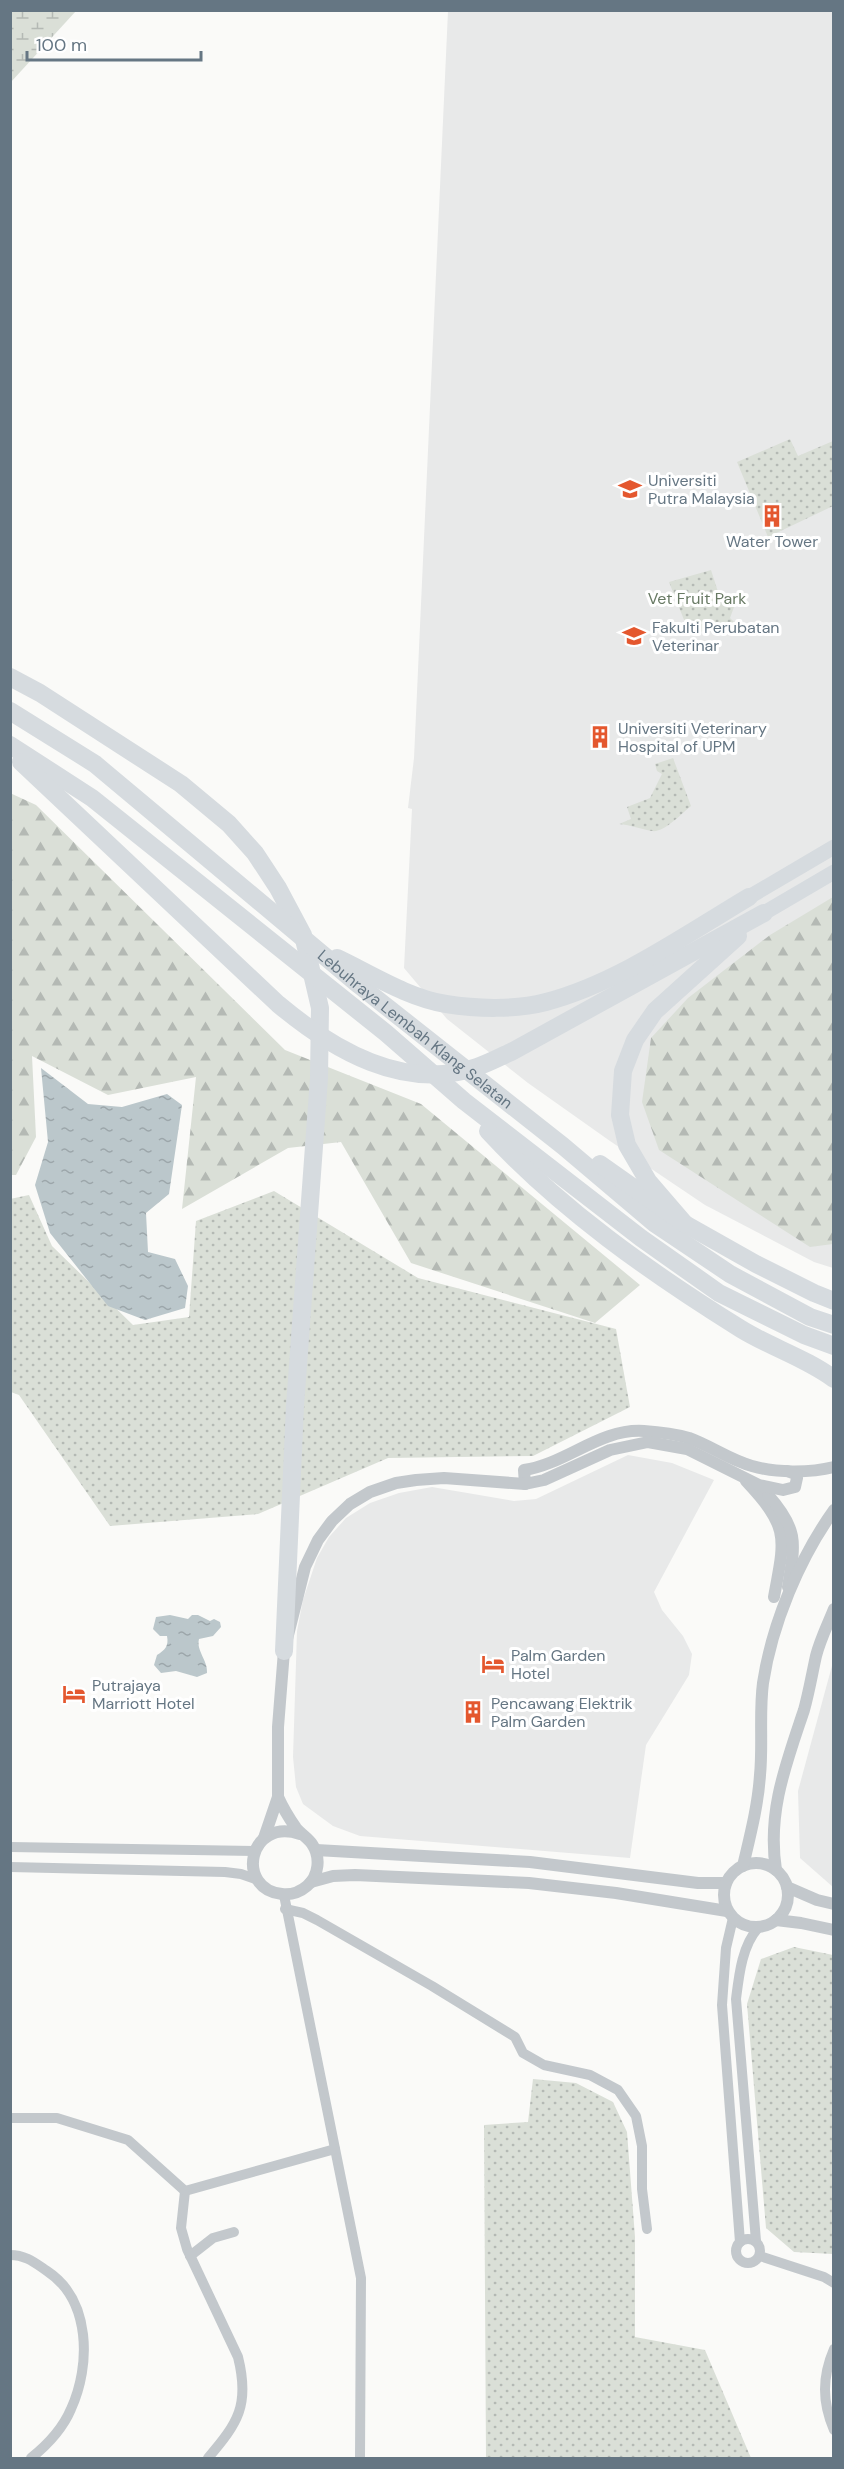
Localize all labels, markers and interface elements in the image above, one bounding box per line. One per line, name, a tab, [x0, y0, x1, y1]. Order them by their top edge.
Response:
scale bar	[27, 24, 201, 62]
text: 100 m	[36, 33, 87, 57]
place label: Universiti Putra Malaysia	[648, 470, 755, 509]
school or university icon: Universiti Putra Malaysia	[617, 476, 643, 502]
building icon: Water Tower	[759, 503, 785, 529]
place label: Water Tower	[726, 531, 818, 552]
park label: Vet Fruit Park	[648, 588, 746, 609]
place label: Fakulti Perubatan Veterinar	[652, 617, 780, 656]
school or university icon: Fakulti Perubatan Veterinar	[621, 623, 647, 649]
place label: Universiti Veterinary Hospital of UPM	[618, 718, 767, 757]
building icon: Universiti Veterinary Hospital of UPM	[587, 724, 613, 750]
street label: Lebuhraya Lembah Klang Selatan	[314, 945, 517, 1113]
place label: Palm Garden Hotel	[511, 1645, 605, 1684]
hotel icon: Palm Garden Hotel	[480, 1651, 506, 1677]
place label: Putrajaya Marriott Hotel	[92, 1675, 195, 1714]
hotel icon: Putrajaya Marriott Hotel	[61, 1681, 87, 1707]
place label: Pencawang Elektrik Palm Garden	[491, 1693, 633, 1732]
building icon: Pencawang Elektrik Palm Garden	[460, 1699, 486, 1725]

